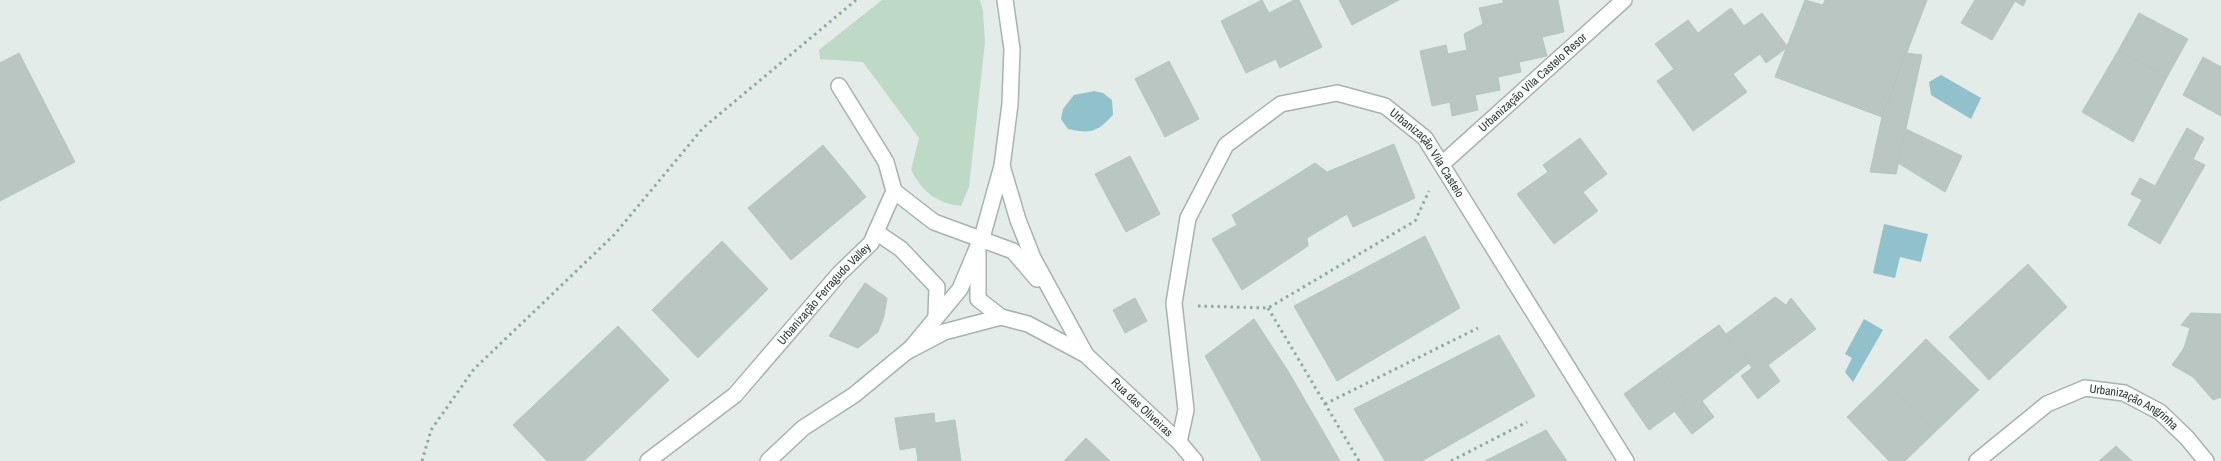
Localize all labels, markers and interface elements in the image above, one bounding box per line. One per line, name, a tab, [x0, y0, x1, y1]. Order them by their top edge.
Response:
street label: Urbanização Vila Castelo Resor	[1475, 29, 1591, 135]
street label: Urbanização Vila Castelo	[1386, 105, 1468, 200]
street label: Urbanização Ferragudo Valley	[774, 239, 874, 348]
street label: Rua das Oliveiras	[1108, 375, 1176, 440]
street label: Urbanização Angrinha	[2088, 381, 2182, 434]

